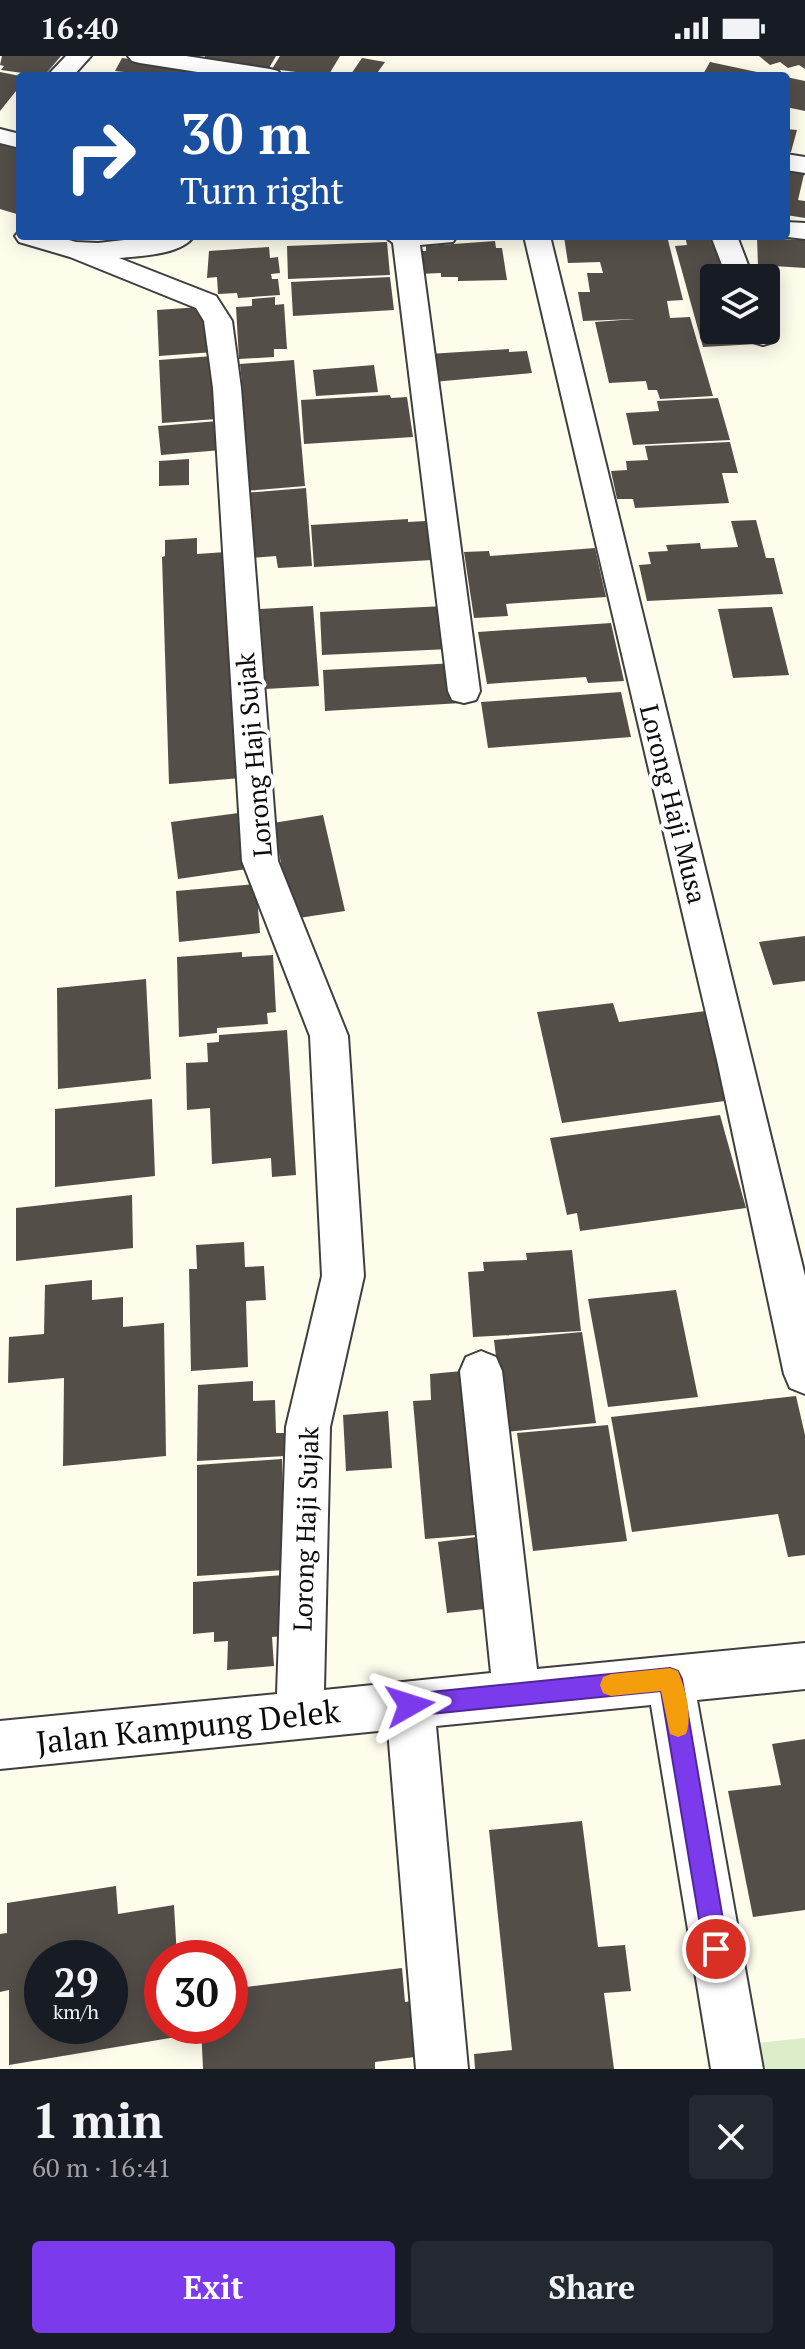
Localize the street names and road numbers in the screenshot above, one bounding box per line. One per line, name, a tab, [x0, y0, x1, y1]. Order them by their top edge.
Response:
street label: Lorong Haji Sujak	[227, 651, 279, 859]
street label: Lorong Haji Musa	[633, 701, 715, 907]
street label: Lorong Haji Sujak	[284, 1425, 326, 1632]
street label: Jalan Kampung Delek	[34, 1689, 342, 1763]

